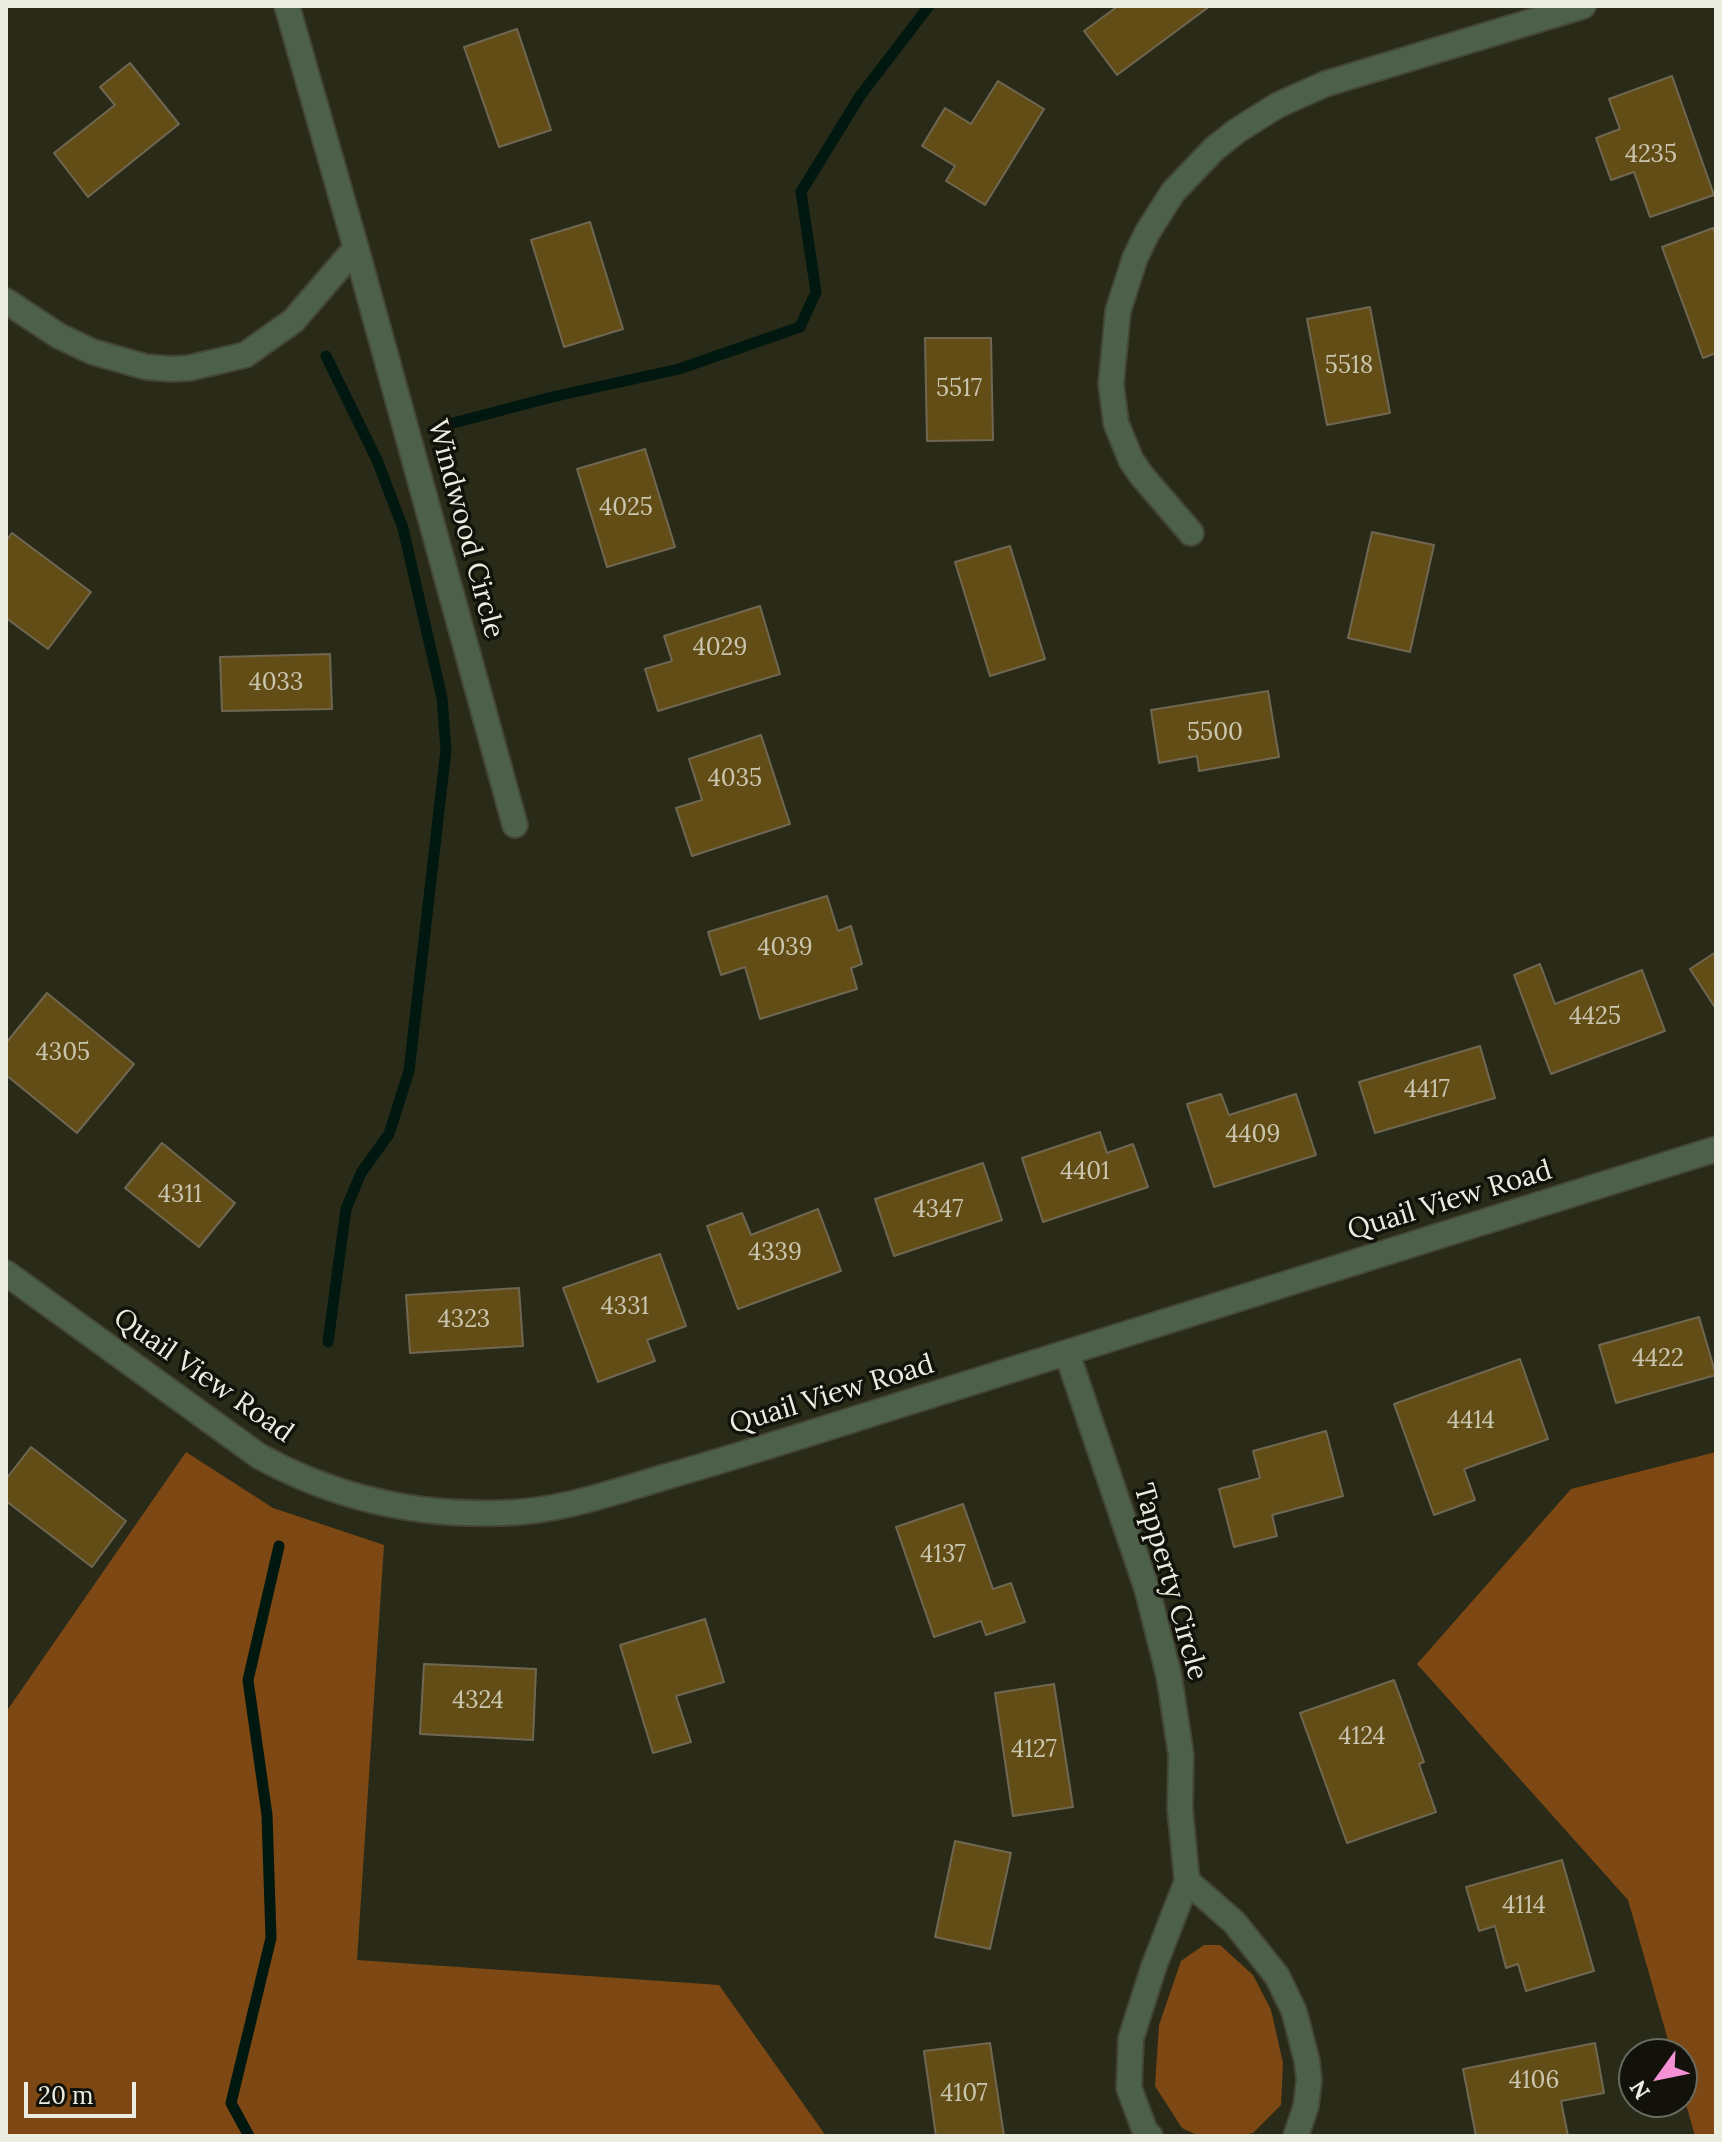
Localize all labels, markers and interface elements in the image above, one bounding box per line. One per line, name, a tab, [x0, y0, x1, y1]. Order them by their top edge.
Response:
house number: 4235	[1625, 141, 1677, 169]
house number: 5518	[1325, 352, 1373, 380]
house number: 5517	[936, 375, 982, 403]
street label: Windwood Circle	[420, 416, 510, 642]
house number: 4025	[599, 494, 653, 522]
house number: 4029	[693, 634, 747, 662]
house number: 4033	[249, 669, 303, 697]
house number: 5500	[1187, 719, 1243, 747]
house number: 4035	[708, 765, 762, 793]
house number: 4039	[757, 934, 813, 962]
house number: 4425	[1569, 1003, 1621, 1031]
house number: 4305	[36, 1039, 90, 1067]
house number: 4417	[1404, 1076, 1450, 1104]
house number: 4409	[1226, 1121, 1280, 1149]
street label: Quail View Road	[1344, 1154, 1556, 1248]
house number: 4401	[1060, 1158, 1110, 1186]
house number: 4311	[158, 1181, 202, 1209]
house number: 4347	[913, 1196, 963, 1224]
house number: 4339	[748, 1239, 802, 1267]
house number: 4331	[601, 1293, 649, 1321]
street label: Quail View Road	[107, 1301, 299, 1451]
house number: 4323	[438, 1306, 490, 1334]
house number: 4422	[1632, 1345, 1684, 1373]
street label: Quail View Road	[726, 1348, 938, 1442]
house number: 4414	[1447, 1407, 1495, 1435]
street label: Tapperty Circle	[1126, 1480, 1214, 1684]
house number: 4137	[920, 1541, 966, 1569]
house number: 4324	[452, 1687, 504, 1715]
house number: 4124	[1338, 1723, 1386, 1751]
house number: 4127	[1011, 1736, 1057, 1764]
house number: 4114	[1502, 1892, 1546, 1920]
north arrow	[1618, 2038, 1698, 2118]
scale bar	[28, 2066, 140, 2116]
house number: 4106	[1509, 2067, 1559, 2095]
text: N	[1623, 2075, 1656, 2105]
text: 20 m	[38, 2080, 94, 2111]
house number: 4107	[940, 2080, 988, 2108]

